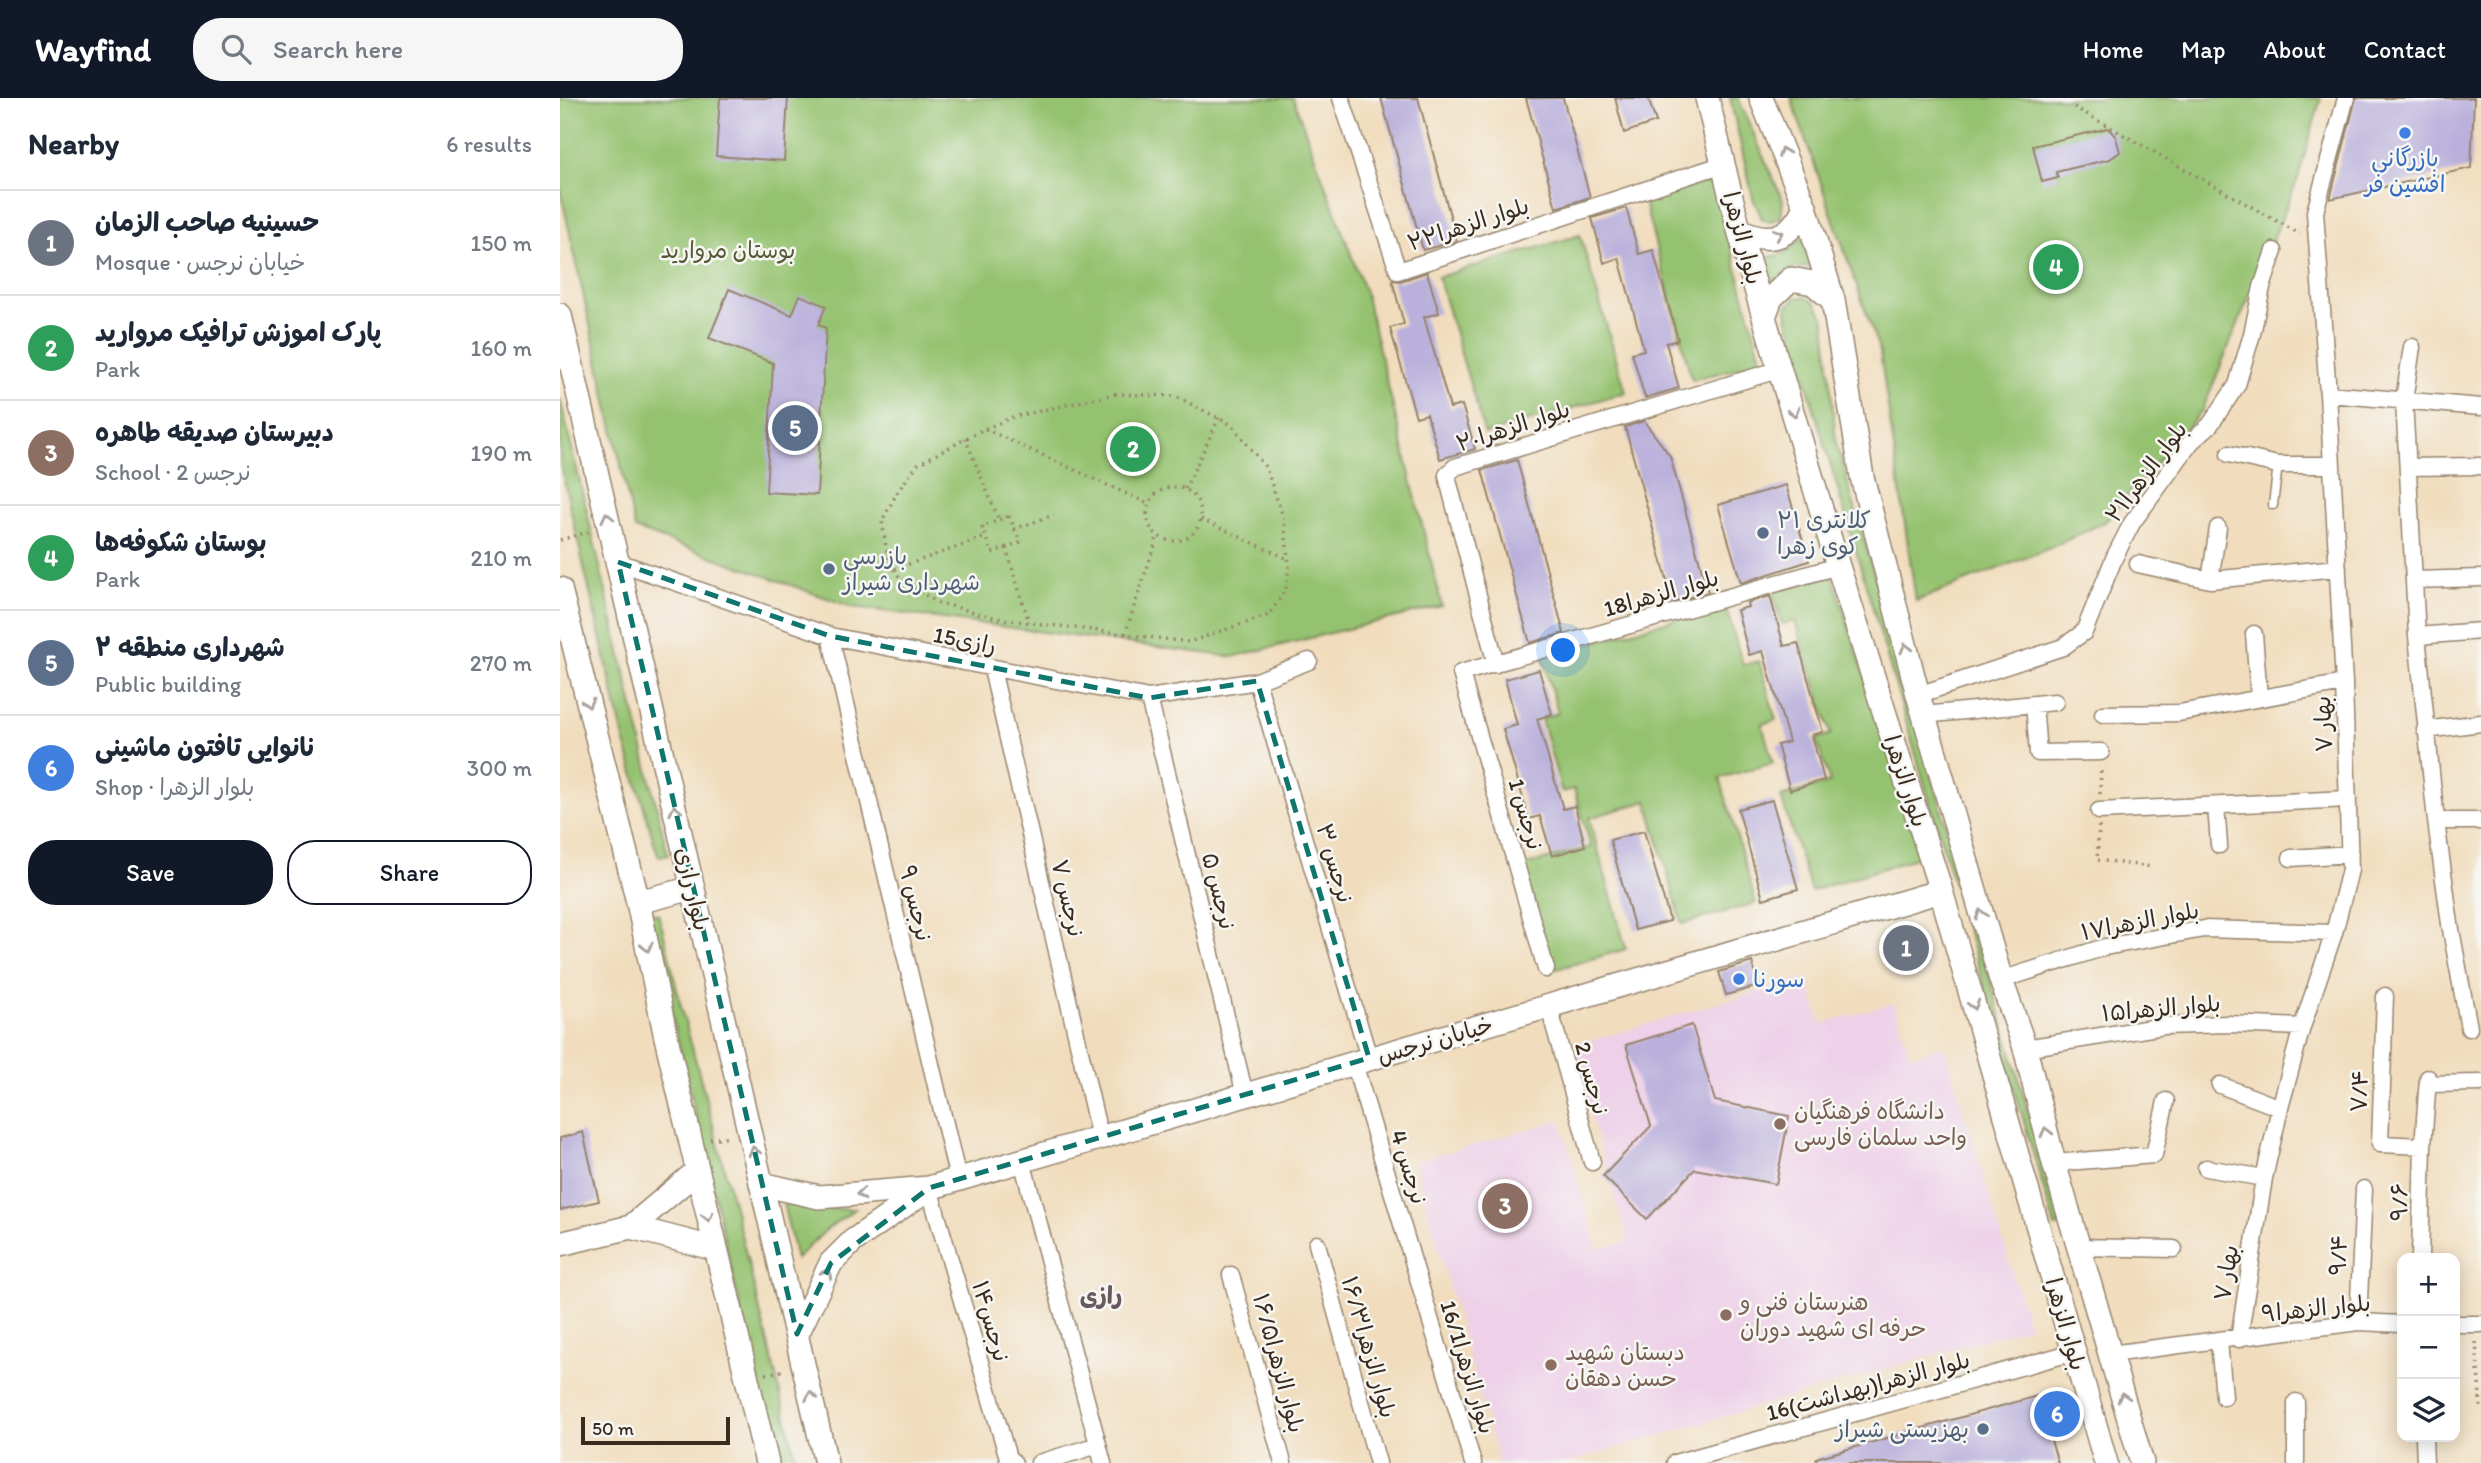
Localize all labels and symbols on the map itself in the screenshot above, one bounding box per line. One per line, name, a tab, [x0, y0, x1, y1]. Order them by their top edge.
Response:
marker: بازرگانی افشین فر	[2397, 125, 2413, 141]
place label: بازرگانی افشین فر	[2363, 144, 2445, 198]
one-way arrow	[1777, 147, 1791, 159]
street label: بلوار الزهرا	[1717, 188, 1769, 288]
street label: بلوار الزهرا۲۲	[1404, 191, 1532, 257]
one-way arrow	[1771, 228, 1783, 242]
park label: بوستان مروارید	[661, 236, 795, 264]
pin: 4	[2033, 241, 2079, 293]
street label: بلوار الزهرا۲۰	[1452, 394, 1574, 458]
pin: 5	[772, 402, 818, 454]
one-way arrow	[1785, 406, 1800, 418]
street label: بلوار الزهرا۲۱	[2099, 416, 2193, 528]
pin: 2	[1110, 423, 1156, 475]
place label: کلانتری ۲۱ کوی زهرا	[1777, 506, 1871, 560]
one-way arrow	[601, 511, 615, 523]
marker: کلانتری ۲۱ کوی زهرا	[1755, 525, 1771, 541]
place label: بازرسی شهرداری شیراز	[841, 542, 980, 596]
marker: بازرسی شهرداری شیراز	[821, 561, 837, 577]
street label: 18بلوار الزهرا	[1600, 563, 1722, 623]
street label: 15رازی	[931, 620, 999, 660]
your location	[1546, 633, 1580, 667]
one-way arrow	[1900, 642, 1914, 654]
street label: بهار ۷	[2308, 695, 2338, 753]
one-way arrow	[580, 696, 594, 708]
street label: بلوار الزهرا	[1878, 731, 1934, 831]
street label: 1 نرجس	[1502, 775, 1550, 853]
one-way arrow	[669, 804, 683, 816]
street label: نرجس ۳	[1310, 820, 1360, 906]
street label: بلوار رازی	[670, 845, 716, 933]
street label: نرجس ۵	[1196, 850, 1242, 932]
street label: نرجس ۷	[1046, 857, 1090, 939]
street label: نرجس ۹	[894, 862, 938, 944]
street label: بلوار الزهرا۱۷	[2079, 896, 2201, 946]
one-way arrow	[1975, 908, 1990, 920]
pin: 1	[1883, 922, 1929, 974]
one-way arrow	[639, 941, 654, 953]
place label: سورنا	[1753, 965, 1804, 994]
marker: سورنا	[1731, 971, 1747, 987]
street label: بلوار الزهرا۱۵	[2100, 989, 2222, 1027]
one-way arrow	[1965, 999, 1980, 1011]
street label: خیابان نرجس	[1374, 1010, 1496, 1070]
street label: 2 نرجس	[1569, 1038, 1615, 1118]
street label: ۷/۴	[2344, 1069, 2374, 1113]
place label: دانشگاه فرهنگیان واحد سلمان فارسی	[1794, 1097, 1967, 1152]
marker: دانشگاه فرهنگیان واحد سلمان فارسی	[1772, 1116, 1788, 1132]
one-way arrow	[2040, 1126, 2054, 1138]
street label: 4 نرجس	[1384, 1127, 1434, 1207]
one-way arrow	[748, 1145, 762, 1157]
pin: 3	[1482, 1180, 1528, 1232]
street label: ۹/۶	[2385, 1183, 2413, 1221]
one-way arrow	[855, 1186, 866, 1201]
one-way arrow	[700, 1211, 714, 1223]
street label: ۹/۴	[2323, 1234, 2353, 1276]
street label: بهار ۷	[2208, 1243, 2244, 1303]
one-way arrow	[819, 1267, 832, 1280]
street label: بلوار الزهرا۱۶/۳	[1335, 1273, 1403, 1421]
street label: بلوار الزهرا	[2039, 1274, 2093, 1374]
street label: نرجس۱۴	[966, 1277, 1016, 1365]
district label: رازی	[1080, 1281, 1122, 1310]
place label: هنرستان فنی و حرفه ای شهید دوران	[1738, 1288, 1926, 1343]
street label: بلوار الزهرا۹	[2260, 1288, 2372, 1328]
street label: بلوار الزهرا۱۶/۵	[1247, 1290, 1311, 1436]
street label: بلوار الزهرا16/1	[1434, 1297, 1502, 1437]
marker: هنرستان فنی و حرفه ای شهید دوران	[1718, 1307, 1734, 1323]
place label: دبستان شهید حسن دهقان	[1565, 1338, 1685, 1392]
street label: 16بلوار الزهرا(بهداشت)	[1763, 1345, 1973, 1427]
marker: دبستان شهید حسن دهقان	[1543, 1357, 1559, 1373]
pin: 6	[2034, 1388, 2080, 1440]
one-way arrow	[805, 1390, 820, 1402]
one-way arrow	[2116, 1392, 2131, 1404]
scale bar	[581, 1414, 730, 1446]
place label: بهزیستی شیراز	[1834, 1415, 1969, 1444]
marker: بهزیستی شیراز	[1975, 1421, 1991, 1437]

